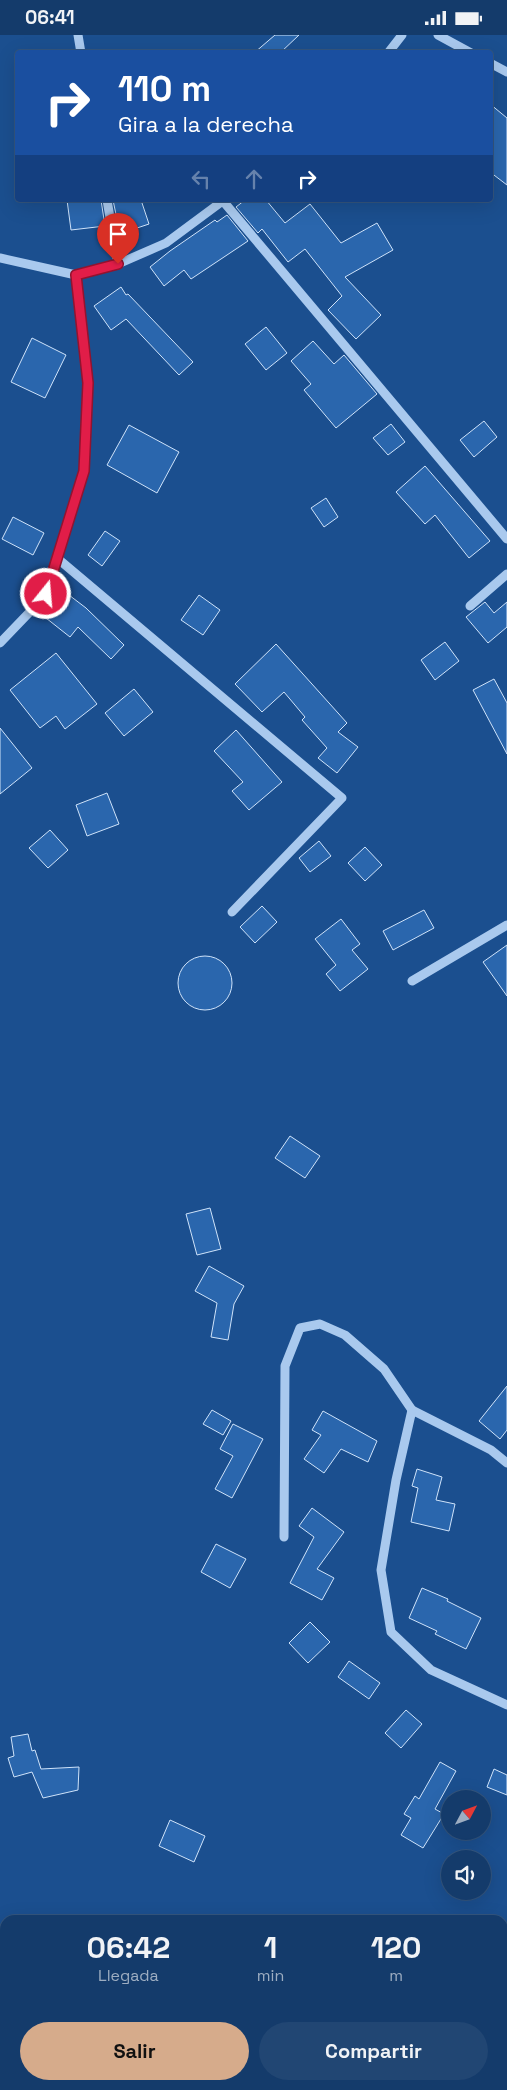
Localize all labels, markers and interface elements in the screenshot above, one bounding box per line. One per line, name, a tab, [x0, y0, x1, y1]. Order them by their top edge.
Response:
text: 06:41	[25, 5, 75, 30]
text: 110 m	[118, 67, 211, 111]
icon: right	[35, 70, 100, 135]
text: Gira a la derecha	[118, 110, 294, 138]
icon: left	[187, 165, 215, 193]
icon: ahead	[240, 165, 268, 193]
icon: right	[293, 165, 321, 193]
pin	[97, 213, 139, 264]
icon: arrive	[104, 220, 132, 248]
position arrow	[19, 567, 71, 619]
north arrow	[441, 1790, 491, 1840]
map controls	[441, 1790, 491, 1900]
button: sound	[441, 1850, 491, 1900]
text: 06:42	[86, 1928, 170, 1967]
text: 1	[264, 1928, 277, 1967]
text: 120	[371, 1928, 422, 1967]
text: Llegada	[98, 1965, 159, 1986]
text: min	[257, 1965, 284, 1986]
text: m	[389, 1965, 403, 1986]
button: Salir	[20, 2022, 249, 2080]
button: Compartir	[259, 2022, 488, 2080]

